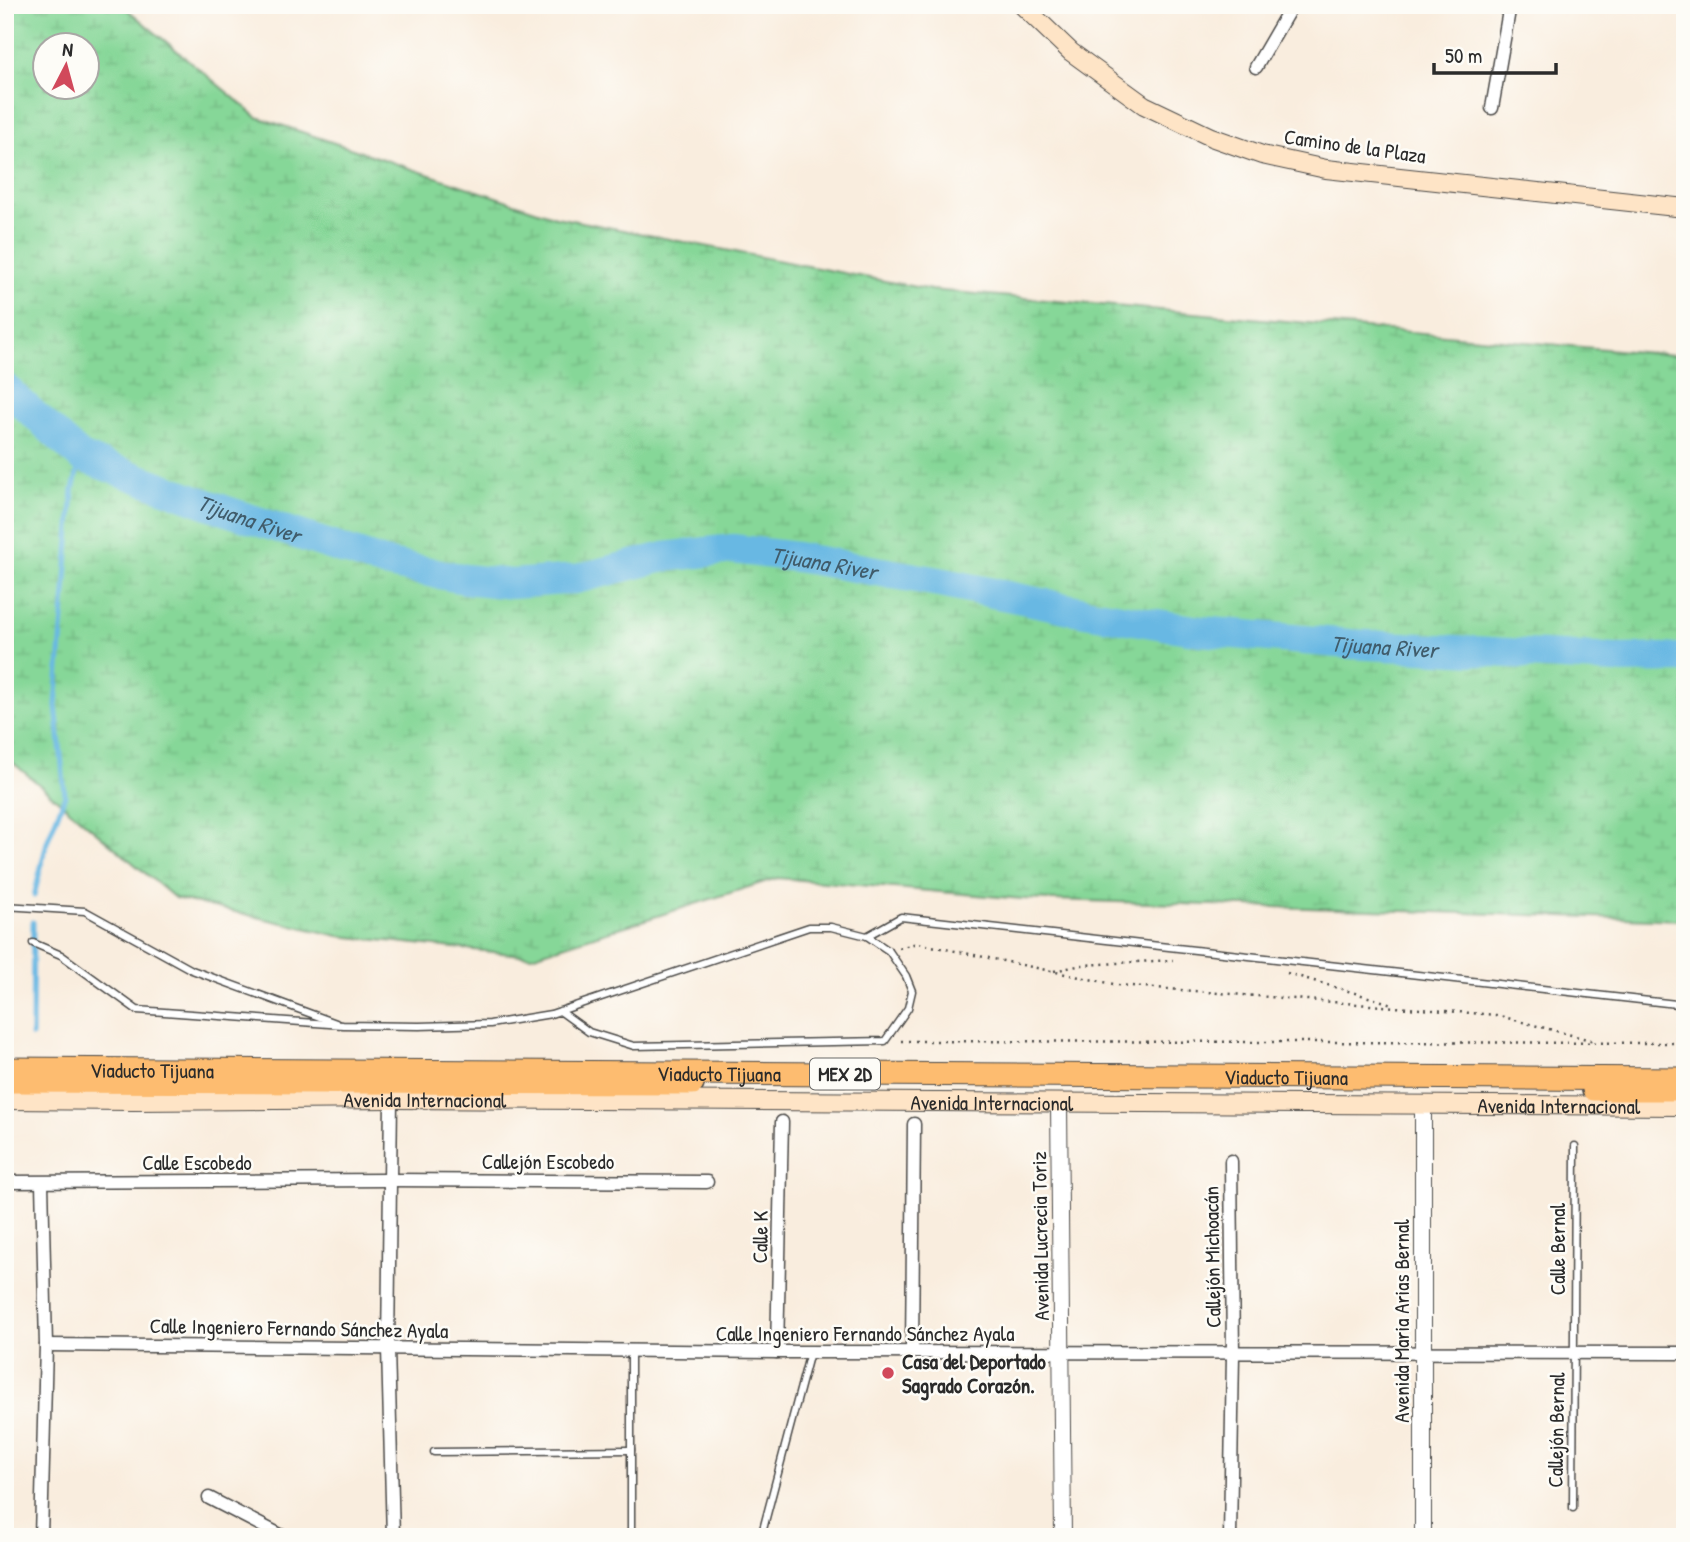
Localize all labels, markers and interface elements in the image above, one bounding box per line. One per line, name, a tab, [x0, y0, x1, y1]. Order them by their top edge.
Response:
north arrow	[32, 32, 102, 102]
scale bar	[1434, 32, 1557, 76]
text: N	[61, 36, 74, 63]
text: 50 m	[1445, 41, 1482, 70]
street label: Camino de la Plaza	[1282, 122, 1428, 170]
water label: Tijuana River	[194, 486, 308, 551]
water label: Tijuana River	[769, 538, 883, 587]
water label: Tijuana River	[1329, 627, 1442, 665]
street label: Viaducto Tijuana	[90, 1055, 214, 1085]
street label: Viaducto Tijuana	[657, 1058, 781, 1088]
road number: MEX 2D	[810, 1058, 880, 1090]
street label: Viaducto Tijuana	[1224, 1062, 1348, 1091]
street label: Avenida Internacional	[343, 1084, 507, 1114]
street label: Avenida Internacional	[910, 1087, 1074, 1117]
street label: Avenida Internacional	[1477, 1090, 1641, 1120]
street label: Callejón Escobedo	[482, 1147, 614, 1176]
street label: Calle Escobedo	[142, 1148, 252, 1177]
street label: Avenida Lucrecia Toriz	[1024, 1151, 1056, 1321]
street label: Callejón Michoacán	[1196, 1186, 1228, 1328]
street label: Calle Bernal	[1543, 1202, 1572, 1295]
street label: Calle K	[745, 1210, 775, 1264]
street label: Avenida Maria Arias Bernal	[1387, 1219, 1416, 1423]
street label: Calle Ingeniero Fernando Sánchez Ayala	[149, 1311, 449, 1345]
street label: Calle Ingeniero Fernando Sánchez Ayala	[716, 1319, 1014, 1348]
place label: Casa del Deportado Sagrado Corazón.	[902, 1347, 1046, 1401]
marker: Casa del Deportado Sagrado Corazón.	[880, 1365, 896, 1381]
street label: Callejón Bernal	[1540, 1372, 1572, 1488]

